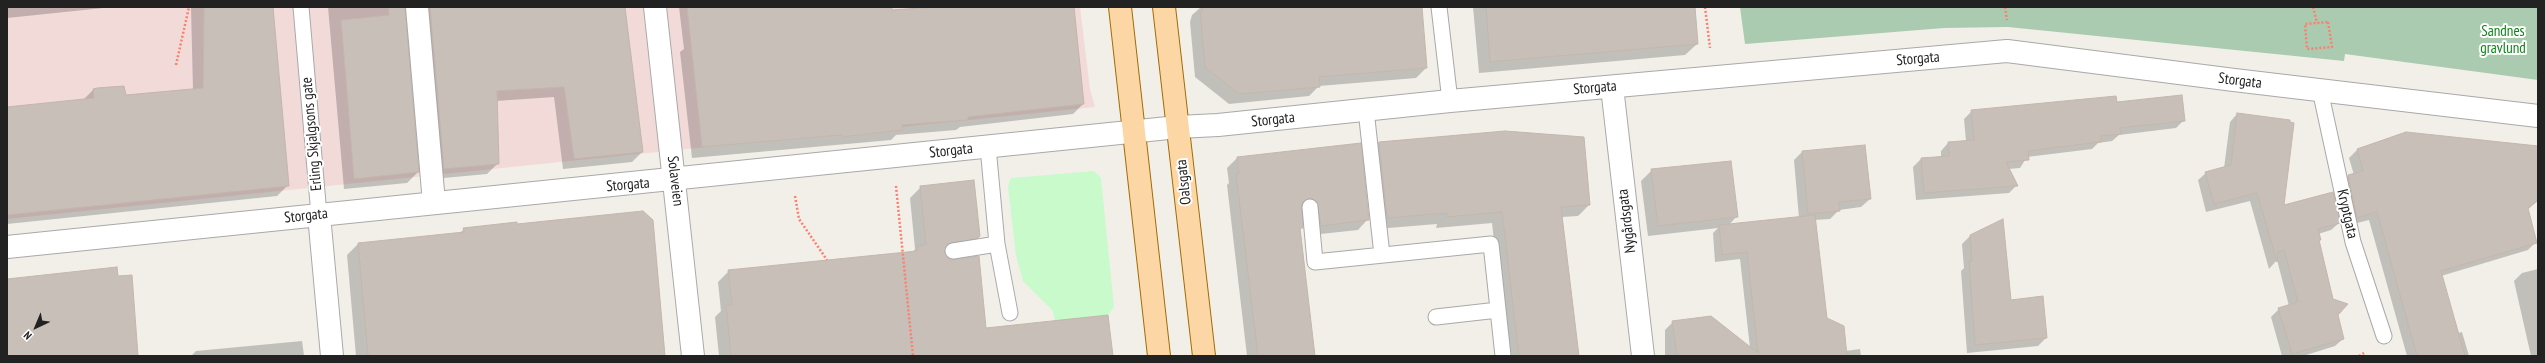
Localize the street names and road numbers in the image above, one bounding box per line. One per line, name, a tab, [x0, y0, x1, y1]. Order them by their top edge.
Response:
street label: Storgata	[1895, 48, 1941, 70]
street label: Storgata	[2217, 69, 2263, 93]
street label: Erling Skjalgsons gate	[298, 76, 326, 192]
street label: Storgata	[1572, 77, 1618, 99]
street label: Storgata	[1250, 109, 1296, 131]
street label: Storgata	[928, 140, 974, 162]
street label: Solaveien	[663, 155, 687, 207]
street label: Oalsgata	[1173, 158, 1195, 206]
street label: Storgata	[605, 174, 651, 196]
street label: Nygårdsgata	[1614, 188, 1640, 254]
street label: Kryptgata	[2333, 188, 2361, 240]
street label: Storgata	[283, 205, 329, 227]

